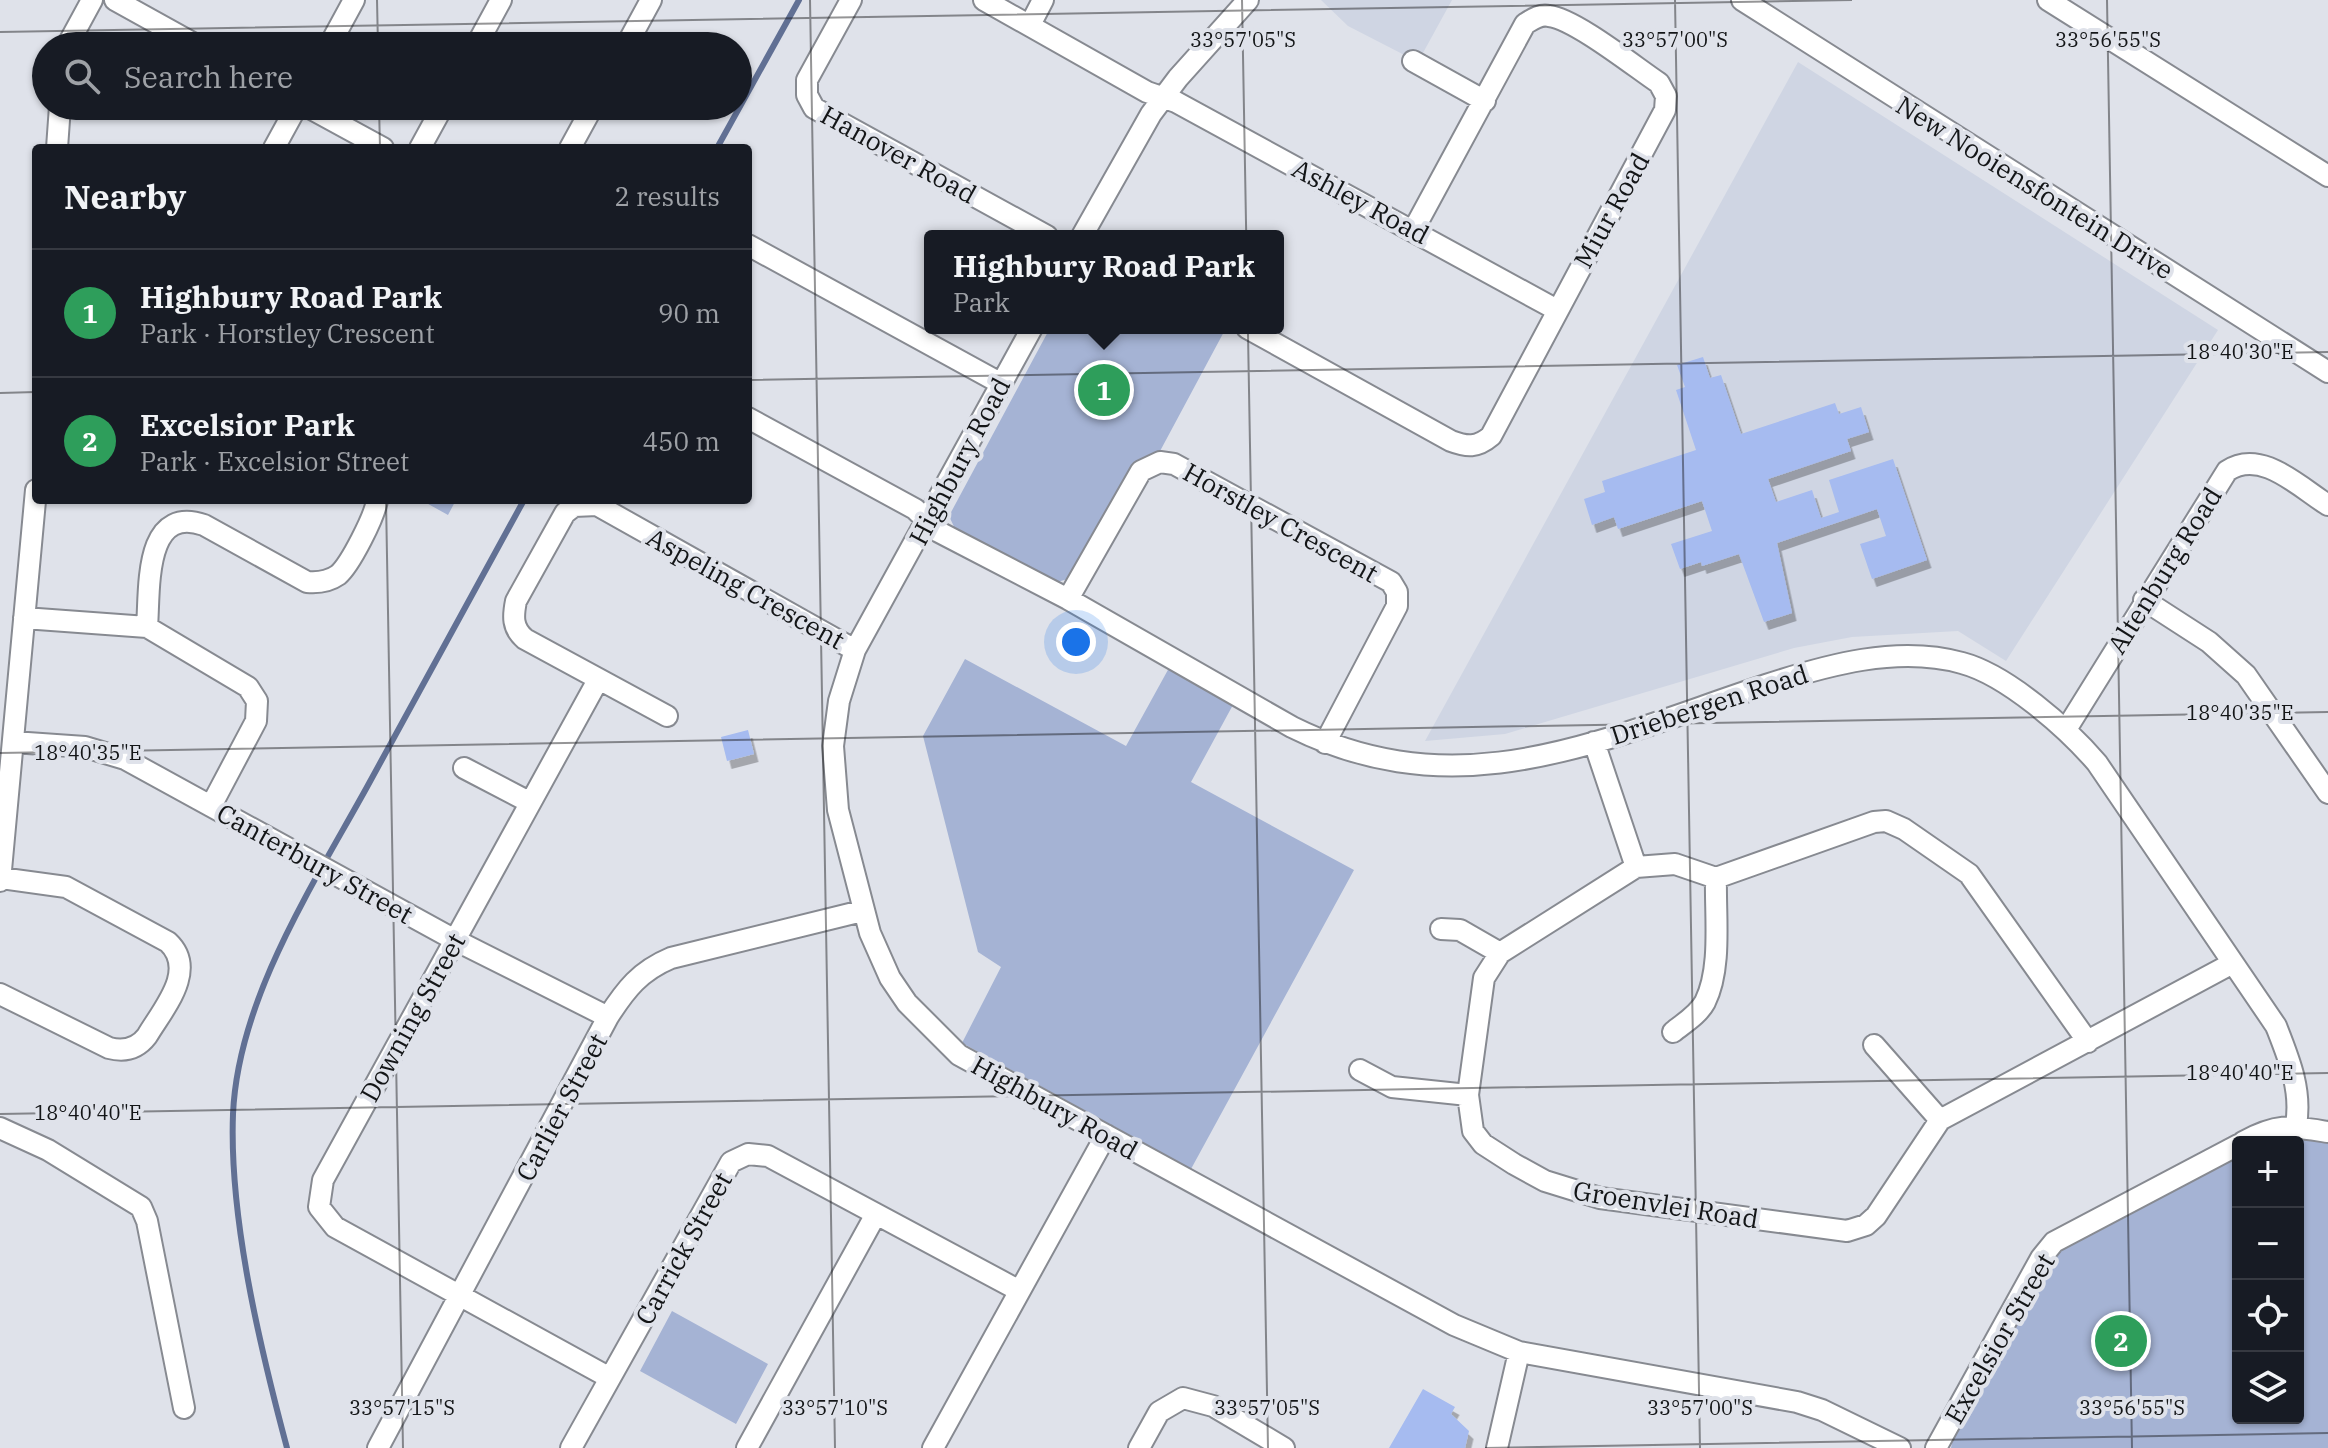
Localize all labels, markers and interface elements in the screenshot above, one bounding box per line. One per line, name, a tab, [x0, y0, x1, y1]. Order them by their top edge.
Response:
text: 33°57'05"S	[1190, 26, 1296, 53]
text: 33°57'00"S	[1622, 26, 1728, 53]
text: 33°56'55"S	[2055, 26, 2161, 53]
search box	[32, 32, 752, 120]
icon: search	[60, 54, 104, 98]
text: Search here	[124, 57, 293, 96]
street label: New Nooiensfontein Drive	[1890, 88, 2180, 286]
street label: Hanover Road	[815, 97, 983, 211]
street label: Miur Road	[1565, 146, 1657, 274]
street label: Ashley Road	[1287, 151, 1435, 251]
text: Nearby	[64, 174, 186, 218]
text: 2 results	[614, 179, 720, 213]
popup	[924, 230, 1284, 334]
text: Highbury Road Park	[953, 246, 1255, 285]
text: Highbury Road Park	[140, 277, 442, 316]
text: Park	[953, 285, 1010, 319]
text: 1	[82, 296, 98, 330]
text: 90 m	[658, 296, 720, 330]
text: Park · Horstley Crescent	[140, 316, 435, 350]
text: 18°40'30"E	[2186, 338, 2294, 365]
pin: 1	[1078, 360, 1130, 420]
street label: Highbury Road	[901, 371, 1017, 551]
text: Excelsior Park	[140, 405, 355, 444]
text: 2	[82, 424, 98, 458]
text: 450 m	[642, 424, 720, 458]
text: Park · Excelsior Street	[140, 444, 409, 478]
street label: Horstley Crescent	[1178, 454, 1384, 590]
street label: Altenburg Road	[2099, 480, 2229, 660]
street label: Aspeling Crescent	[641, 520, 851, 656]
your location	[1056, 622, 1096, 662]
street label: Driebergen Road	[1606, 656, 1812, 752]
text: 18°40'35"E	[2186, 699, 2294, 726]
text: 18°40'35"E	[34, 739, 142, 766]
street label: Canterbury Street	[211, 795, 419, 931]
street label: Downing Street	[352, 927, 472, 1107]
street label: Carlier Street	[508, 1027, 614, 1187]
street label: Highbury Road	[966, 1047, 1144, 1167]
text: 18°40'40"E	[2186, 1059, 2294, 1086]
text: 18°40'40"E	[34, 1099, 142, 1126]
map controls	[2232, 1136, 2304, 1424]
button: +	[2232, 1136, 2304, 1208]
street label: Carrick Street	[627, 1166, 739, 1330]
street label: Groenvlei Road	[1571, 1173, 1761, 1235]
button: −	[2232, 1208, 2304, 1280]
street label: Excelsior Street	[1936, 1246, 2062, 1430]
button: locate	[2232, 1280, 2304, 1352]
pin: 2	[2095, 1311, 2147, 1371]
button: layers	[2232, 1352, 2304, 1424]
text: 33°57'15"S	[349, 1394, 455, 1421]
text: 33°57'10"S	[782, 1394, 888, 1421]
text: 33°57'05"S	[1214, 1394, 1320, 1421]
text: 33°57'00"S	[1647, 1394, 1753, 1421]
text: 33°56'55"S	[2079, 1394, 2185, 1421]

